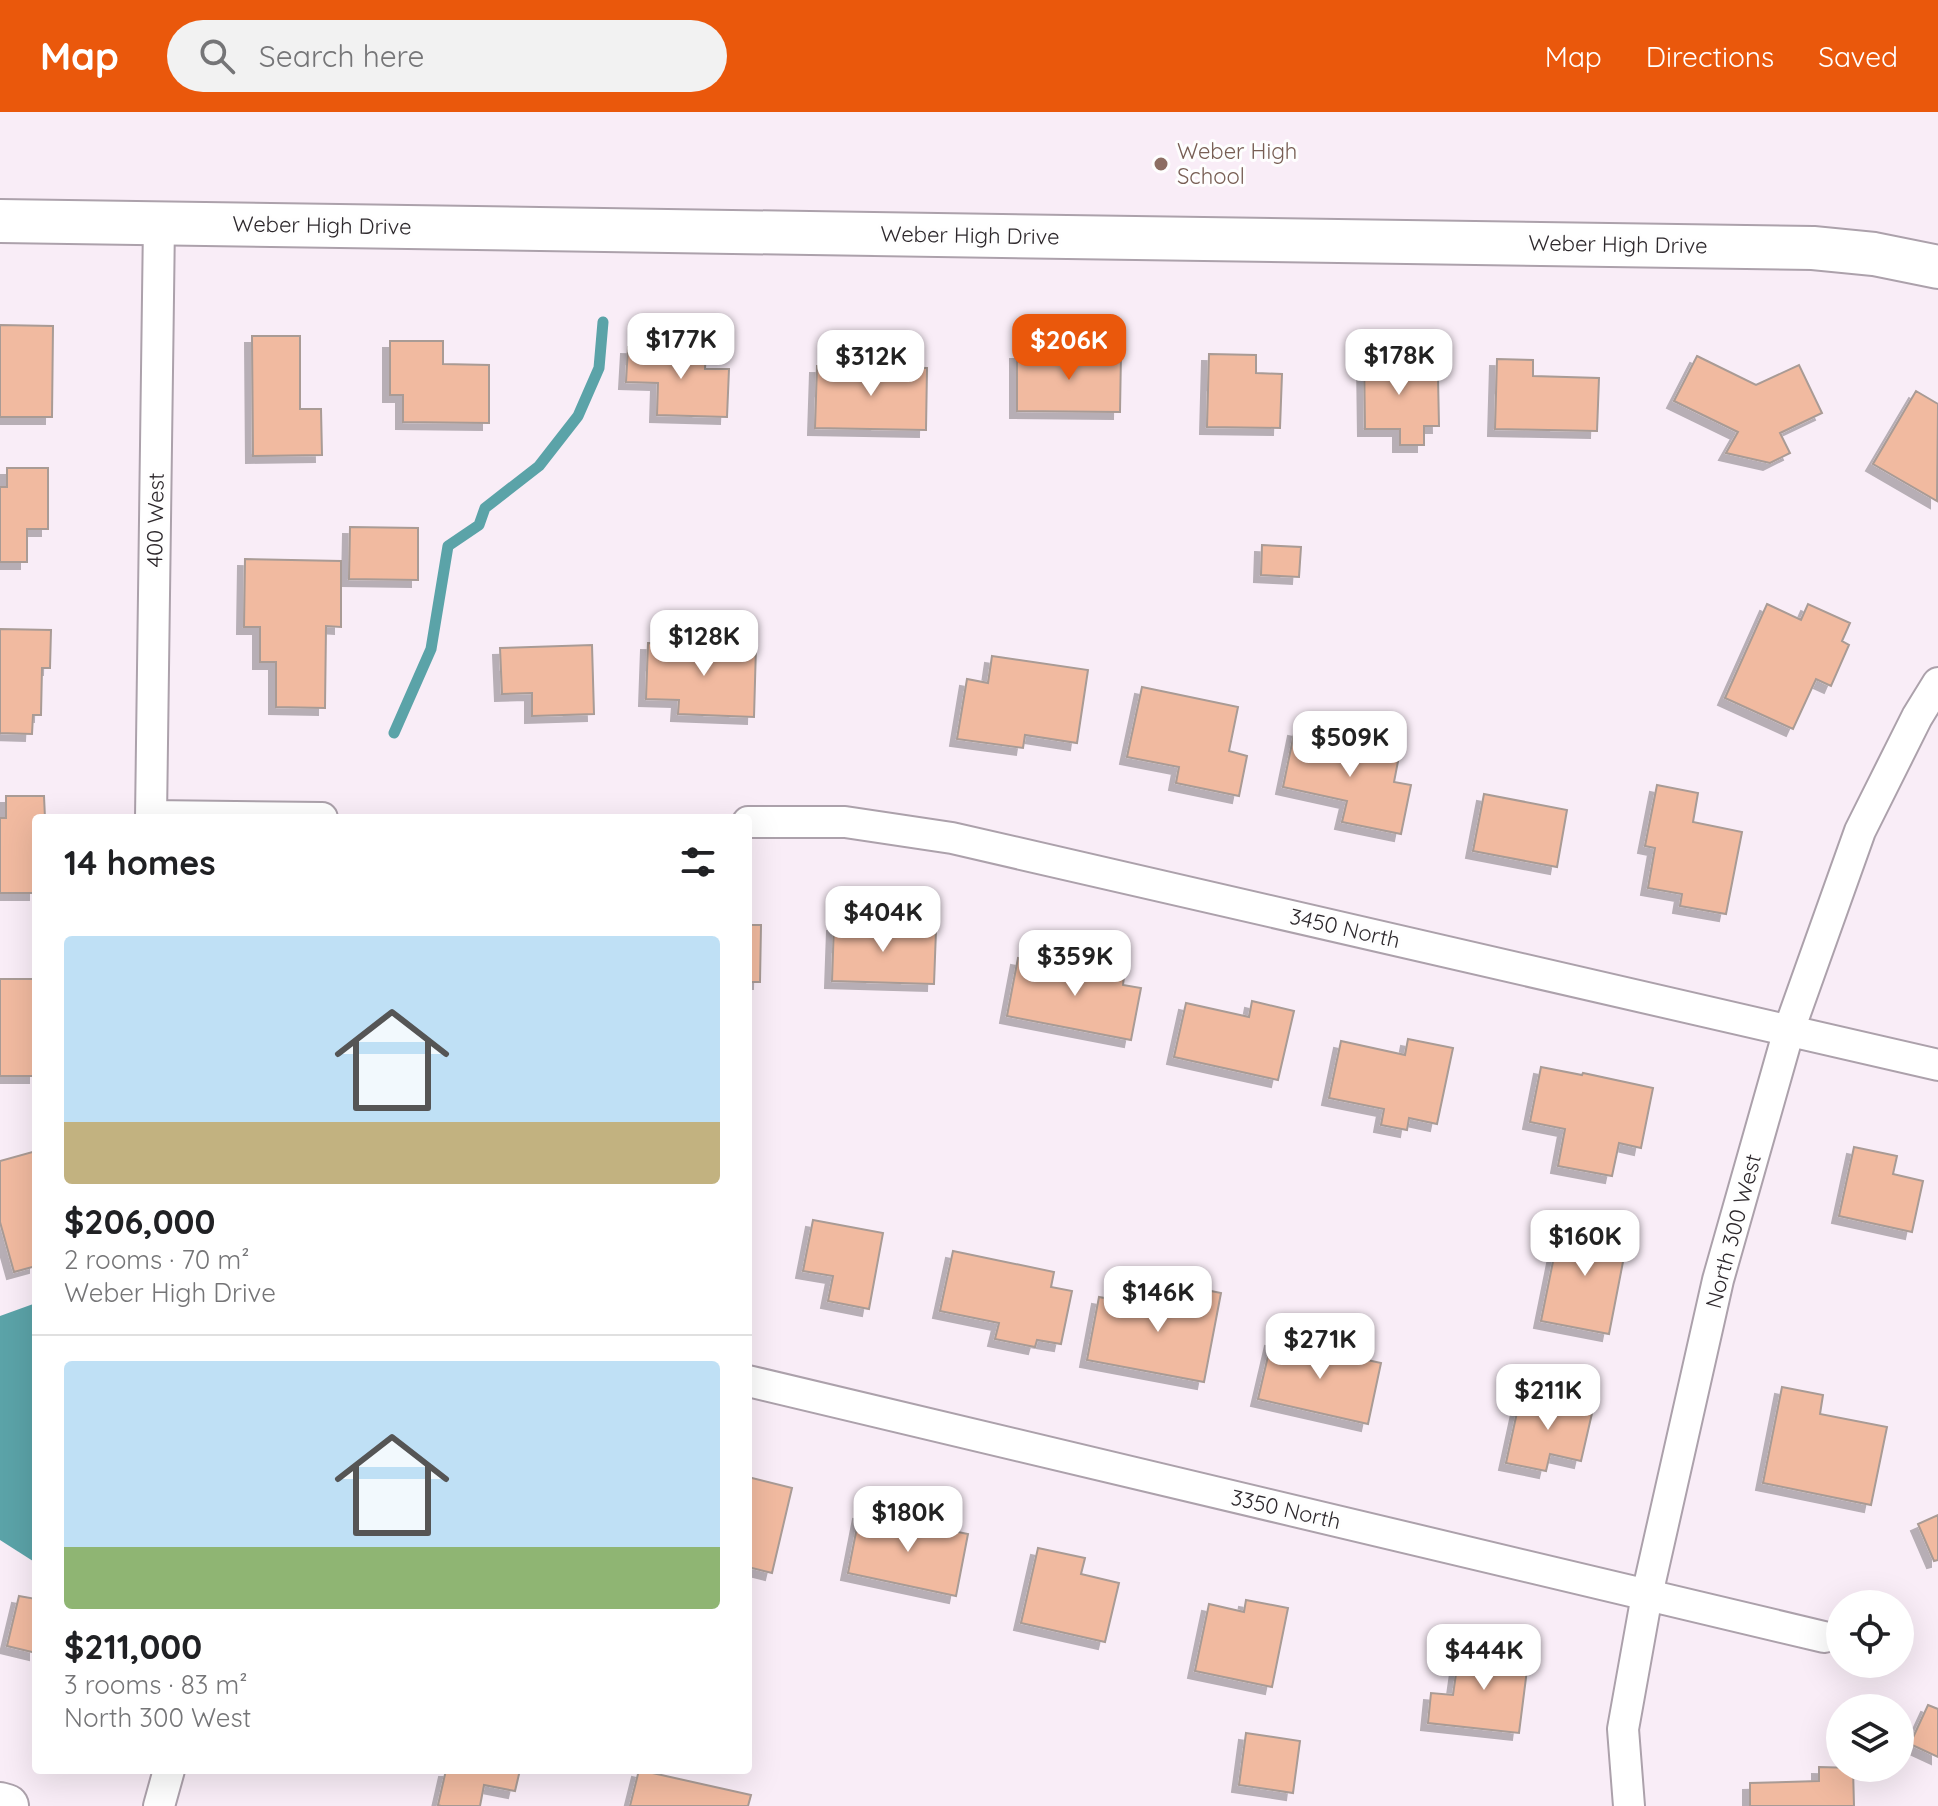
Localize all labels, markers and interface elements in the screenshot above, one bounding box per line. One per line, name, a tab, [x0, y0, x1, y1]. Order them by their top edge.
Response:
search box	[167, 20, 727, 92]
text: Map	[40, 32, 119, 80]
icon: search	[195, 34, 239, 78]
text: Search here	[259, 37, 424, 75]
text: Map	[1545, 39, 1602, 74]
text: Directions	[1646, 39, 1774, 74]
text: Saved	[1818, 39, 1898, 74]
place label: Weber High School	[1177, 137, 1297, 190]
marker: Weber High School	[1152, 155, 1170, 173]
street label: Weber High Drive	[232, 209, 412, 241]
street label: Weber High Drive	[880, 219, 1060, 251]
street label: Weber High Drive	[1528, 228, 1708, 260]
pin: $177K	[625, 313, 737, 381]
pin: $206K	[1013, 314, 1125, 382]
text: $177K	[645, 322, 717, 355]
text: $206K	[1030, 323, 1108, 356]
pin: $178K	[1343, 329, 1455, 397]
pin: $312K	[815, 330, 927, 398]
text: $178K	[1363, 338, 1435, 371]
text: $312K	[835, 339, 907, 372]
street label: 400 West	[140, 472, 170, 568]
pin: $128K	[648, 610, 760, 678]
text: $128K	[668, 619, 740, 652]
pin: $509K	[1294, 711, 1406, 779]
text: $509K	[1311, 720, 1389, 753]
icon: filters	[676, 840, 720, 884]
text: 14 homes	[64, 841, 216, 884]
pin: $404K	[827, 886, 939, 954]
text: $404K	[843, 895, 923, 928]
street label: 3450 North	[1287, 902, 1403, 954]
pin: $359K	[1019, 930, 1131, 998]
text: $359K	[1037, 939, 1113, 972]
icon: home	[320, 988, 464, 1132]
street label: North 300 West	[1699, 1151, 1767, 1311]
text: $206,000	[64, 1200, 215, 1243]
pin: $160K	[1529, 1210, 1641, 1278]
text: $160K	[1548, 1219, 1622, 1252]
text: 2 rooms · 70 m²	[64, 1243, 249, 1276]
pin: $146K	[1102, 1266, 1214, 1334]
text: $146K	[1122, 1275, 1194, 1308]
text: Weber High Drive	[64, 1276, 276, 1309]
pin: $271K	[1264, 1313, 1376, 1381]
text: $271K	[1284, 1322, 1356, 1355]
pin: $211K	[1492, 1364, 1604, 1432]
text: $211K	[1514, 1373, 1582, 1406]
icon: home	[320, 1413, 464, 1557]
street label: 3350 North	[1228, 1483, 1344, 1535]
pin: $180K	[852, 1486, 964, 1554]
text: $180K	[872, 1495, 944, 1528]
map controls	[1826, 1590, 1914, 1782]
button: locate	[1826, 1590, 1914, 1678]
pin: $444K	[1428, 1624, 1540, 1692]
text: $211,000	[64, 1625, 202, 1668]
text: $444K	[1445, 1633, 1523, 1666]
text: 3 rooms · 83 m²	[64, 1668, 247, 1701]
button: layers	[1826, 1694, 1914, 1782]
text: North 300 West	[64, 1701, 251, 1734]

